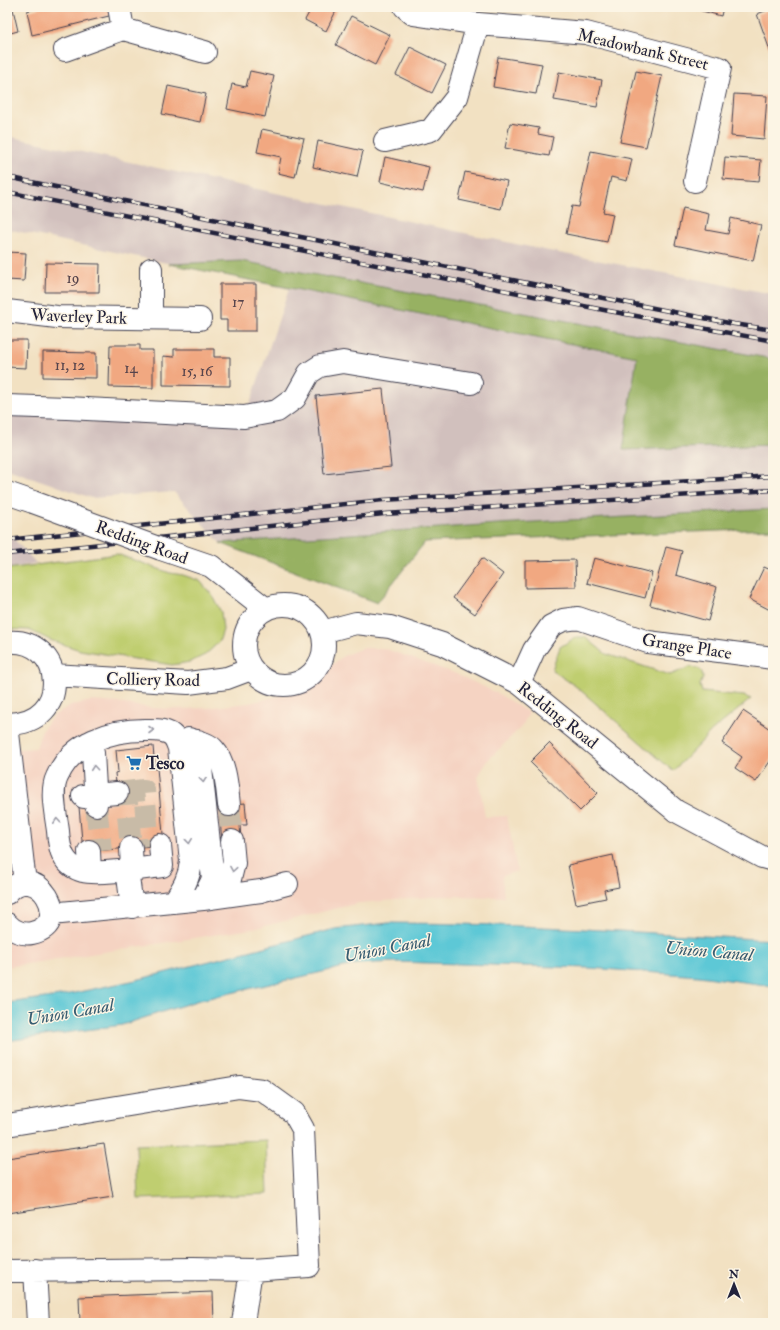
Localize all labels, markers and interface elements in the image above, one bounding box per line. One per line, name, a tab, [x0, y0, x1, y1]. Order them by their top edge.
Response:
street label: Meadowbank Street	[575, 24, 711, 75]
house number: 19	[67, 269, 79, 288]
house number: 17	[232, 293, 244, 312]
street label: Waverley Park	[29, 304, 128, 330]
house number: 11, 12	[55, 356, 86, 375]
house number: 14	[124, 359, 139, 378]
house number: 15, 16	[181, 362, 214, 381]
street label: Redding Road	[93, 516, 191, 569]
street label: Grange Place	[640, 629, 733, 664]
street label: Colliery Road	[106, 668, 201, 692]
street label: Redding Road	[513, 677, 603, 754]
one-way arrow	[148, 726, 154, 734]
place label: Tesco	[145, 753, 184, 774]
supermarket icon: Tesco	[125, 754, 143, 772]
one-way arrow	[89, 765, 98, 771]
one-way arrow	[198, 777, 207, 783]
one-way arrow	[52, 818, 61, 824]
one-way arrow	[184, 838, 193, 844]
one-way arrow	[229, 866, 238, 872]
water label: Union Canal	[342, 928, 434, 968]
water label: Union Canal	[664, 936, 756, 967]
water label: Union Canal	[25, 993, 117, 1031]
north arrow	[714, 1264, 754, 1304]
text: N	[728, 1268, 740, 1281]

